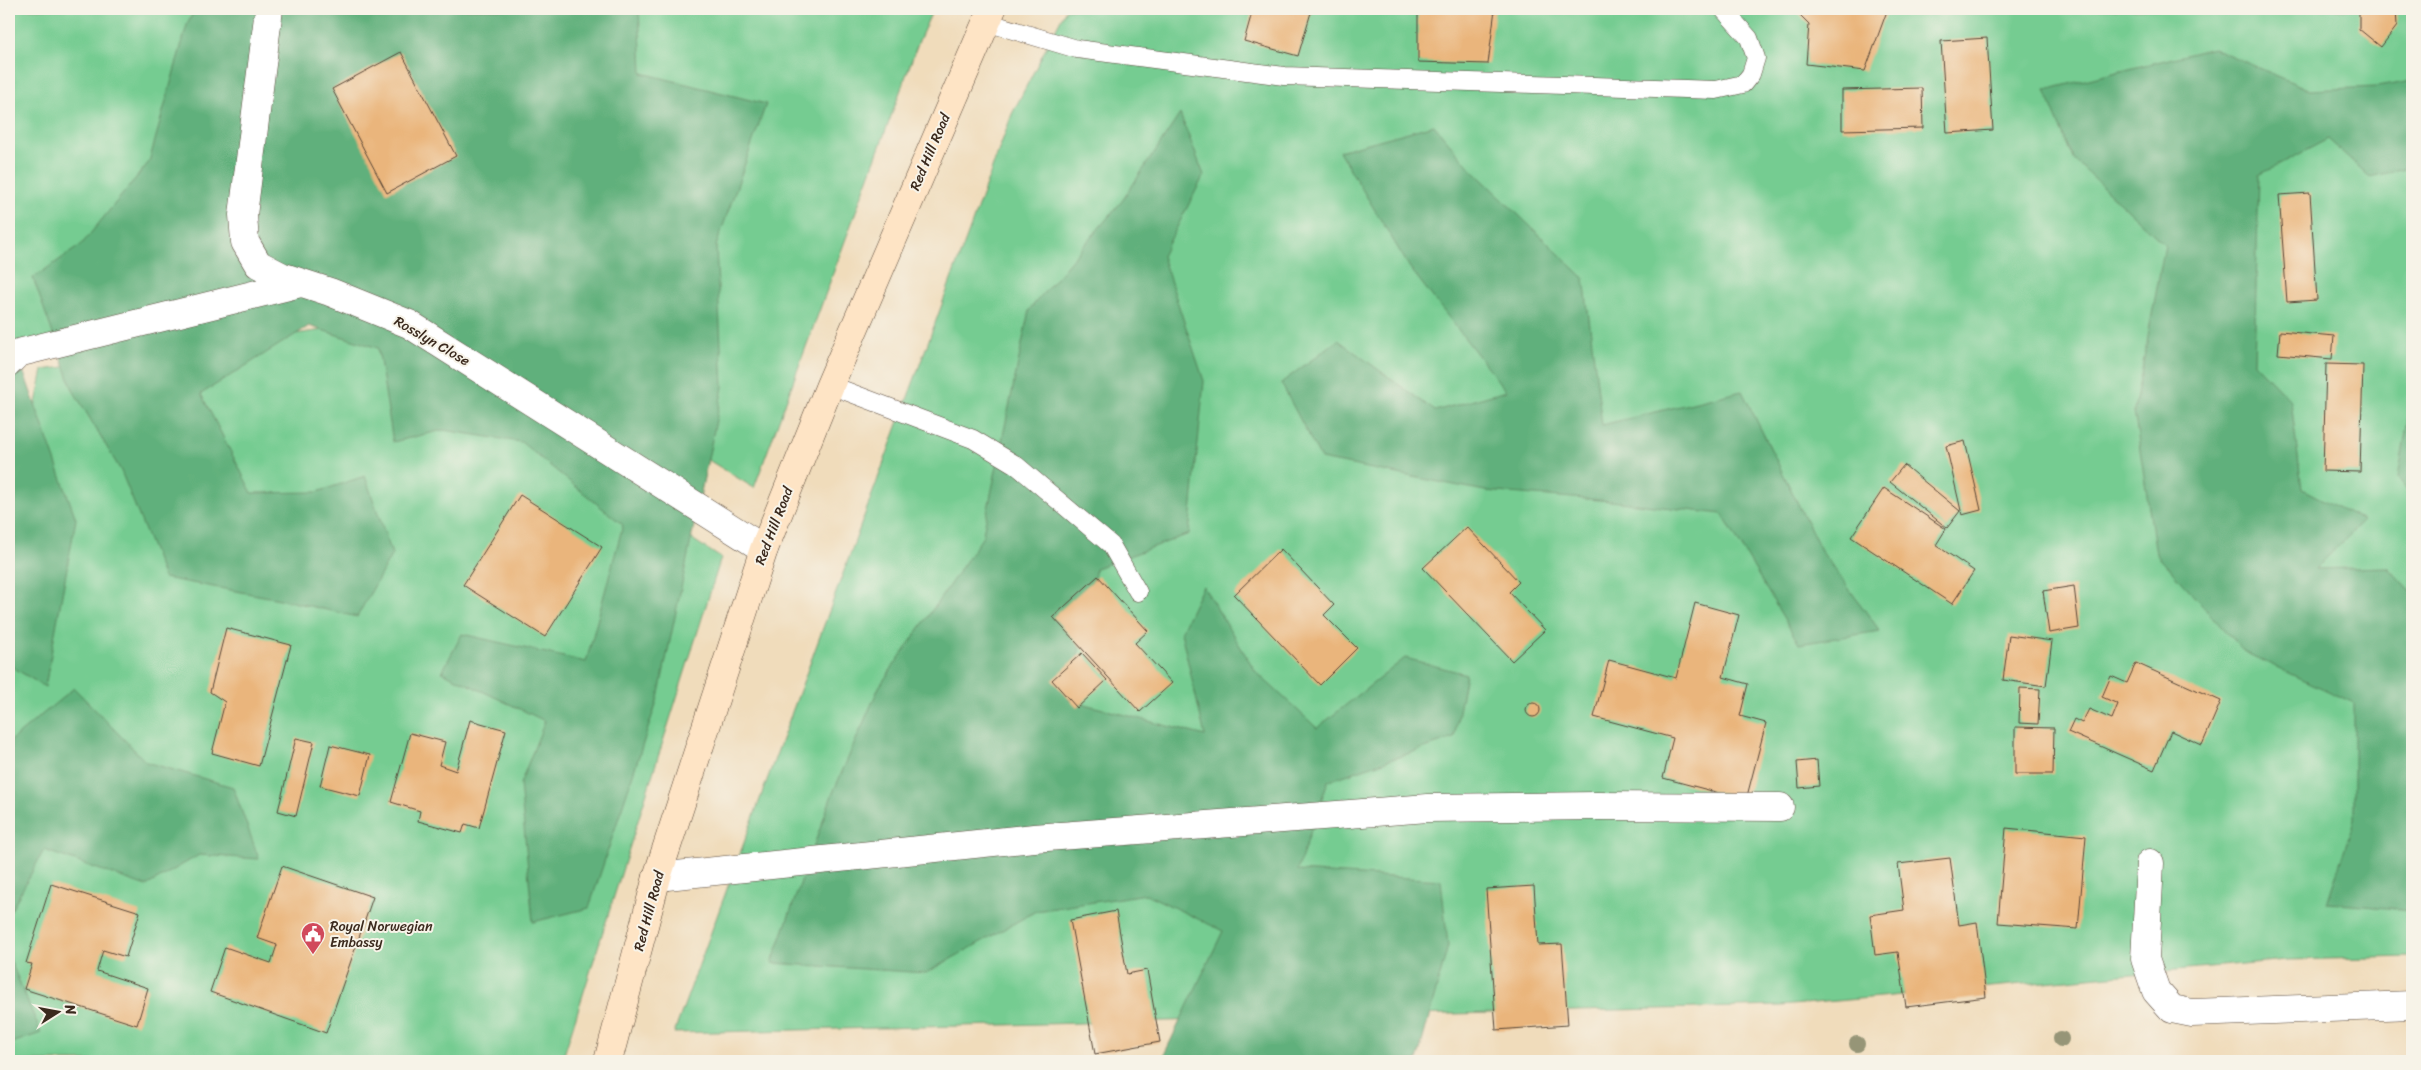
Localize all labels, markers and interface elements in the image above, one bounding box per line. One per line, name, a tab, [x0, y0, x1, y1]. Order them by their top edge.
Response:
street label: Red Hill Road	[903, 108, 958, 195]
street label: Rosslyn Close	[389, 309, 475, 373]
street label: Red Hill Road	[748, 482, 801, 569]
street label: Red Hill Road	[626, 867, 672, 954]
place label: Royal Norwegian Embassy	[330, 914, 433, 955]
public building icon: Royal Norwegian Embassy	[300, 921, 326, 955]
north arrow	[32, 988, 82, 1038]
text: N	[57, 1001, 84, 1017]

